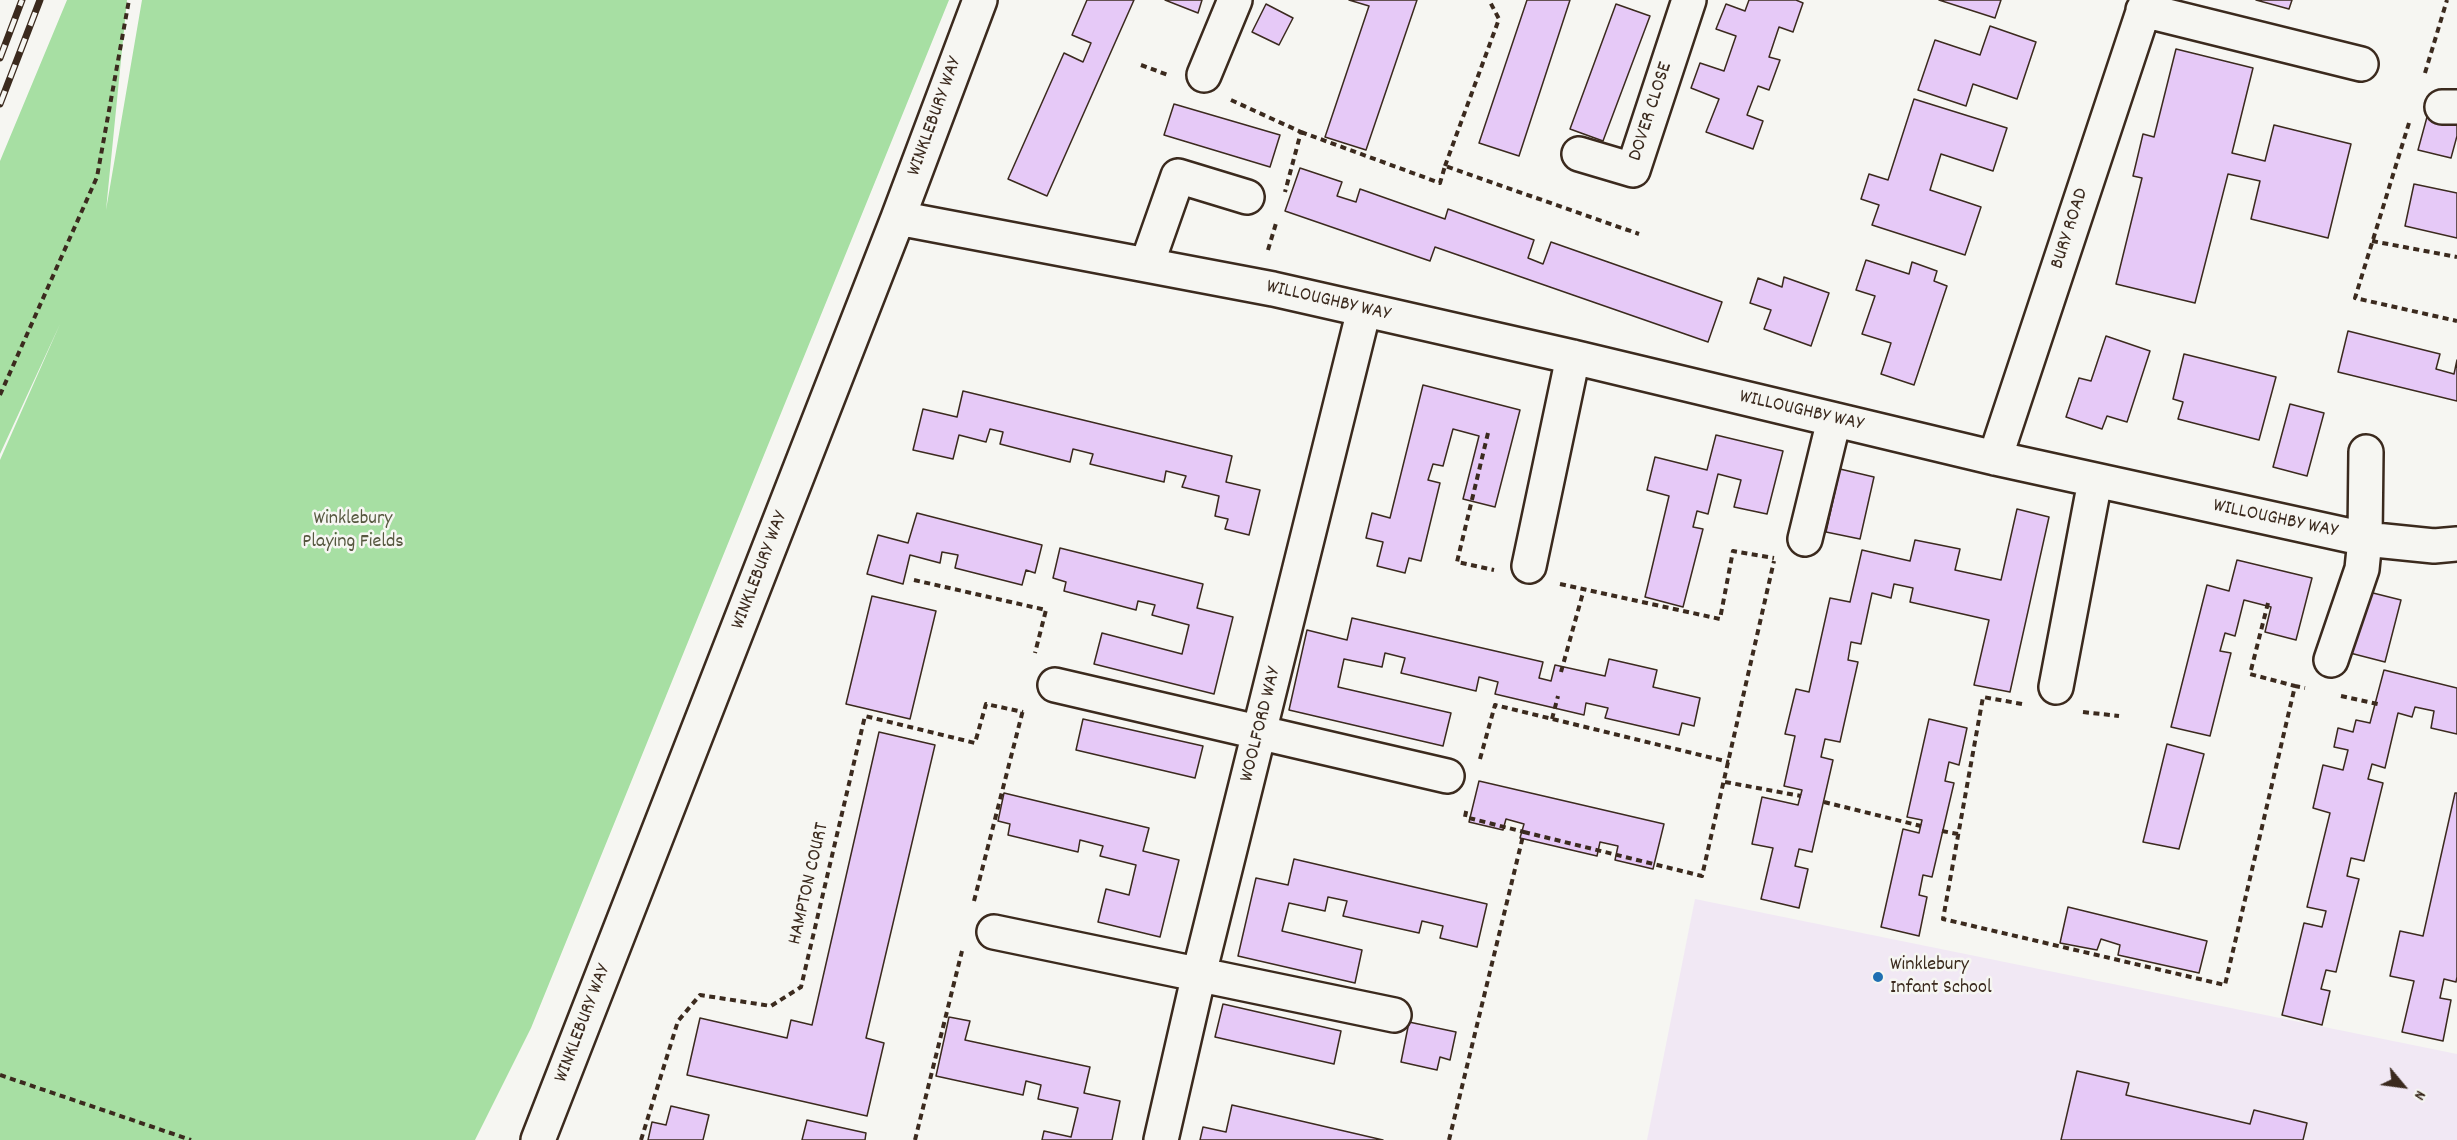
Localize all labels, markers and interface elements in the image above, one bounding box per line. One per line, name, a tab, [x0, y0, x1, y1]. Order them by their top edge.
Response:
street label: WINKLEBURY WAY	[903, 54, 969, 180]
street label: DOVER CLOSE	[1625, 60, 1679, 164]
street label: BURY ROAD	[2047, 186, 2095, 272]
street label: WILLOUGHBY WAY	[1264, 276, 1392, 328]
street label: WILLOUGHBY WAY	[1737, 386, 1865, 438]
street label: WILLOUGHBY WAY	[2211, 495, 2339, 545]
park label: Winklebury Playing Fields	[302, 508, 404, 555]
street label: WINKLEBURY WAY	[727, 509, 795, 633]
street label: WOOLFORD WAY	[1236, 665, 1288, 785]
street label: HAMPTON COURT	[784, 821, 836, 947]
place label: Winklebury Infant School	[1890, 954, 1992, 1001]
street label: WINKLEBURY WAY	[550, 962, 618, 1086]
marker: Winklebury Infant School	[1871, 970, 1885, 984]
north arrow	[2373, 1056, 2433, 1116]
text: N	[2407, 1086, 2431, 1104]

